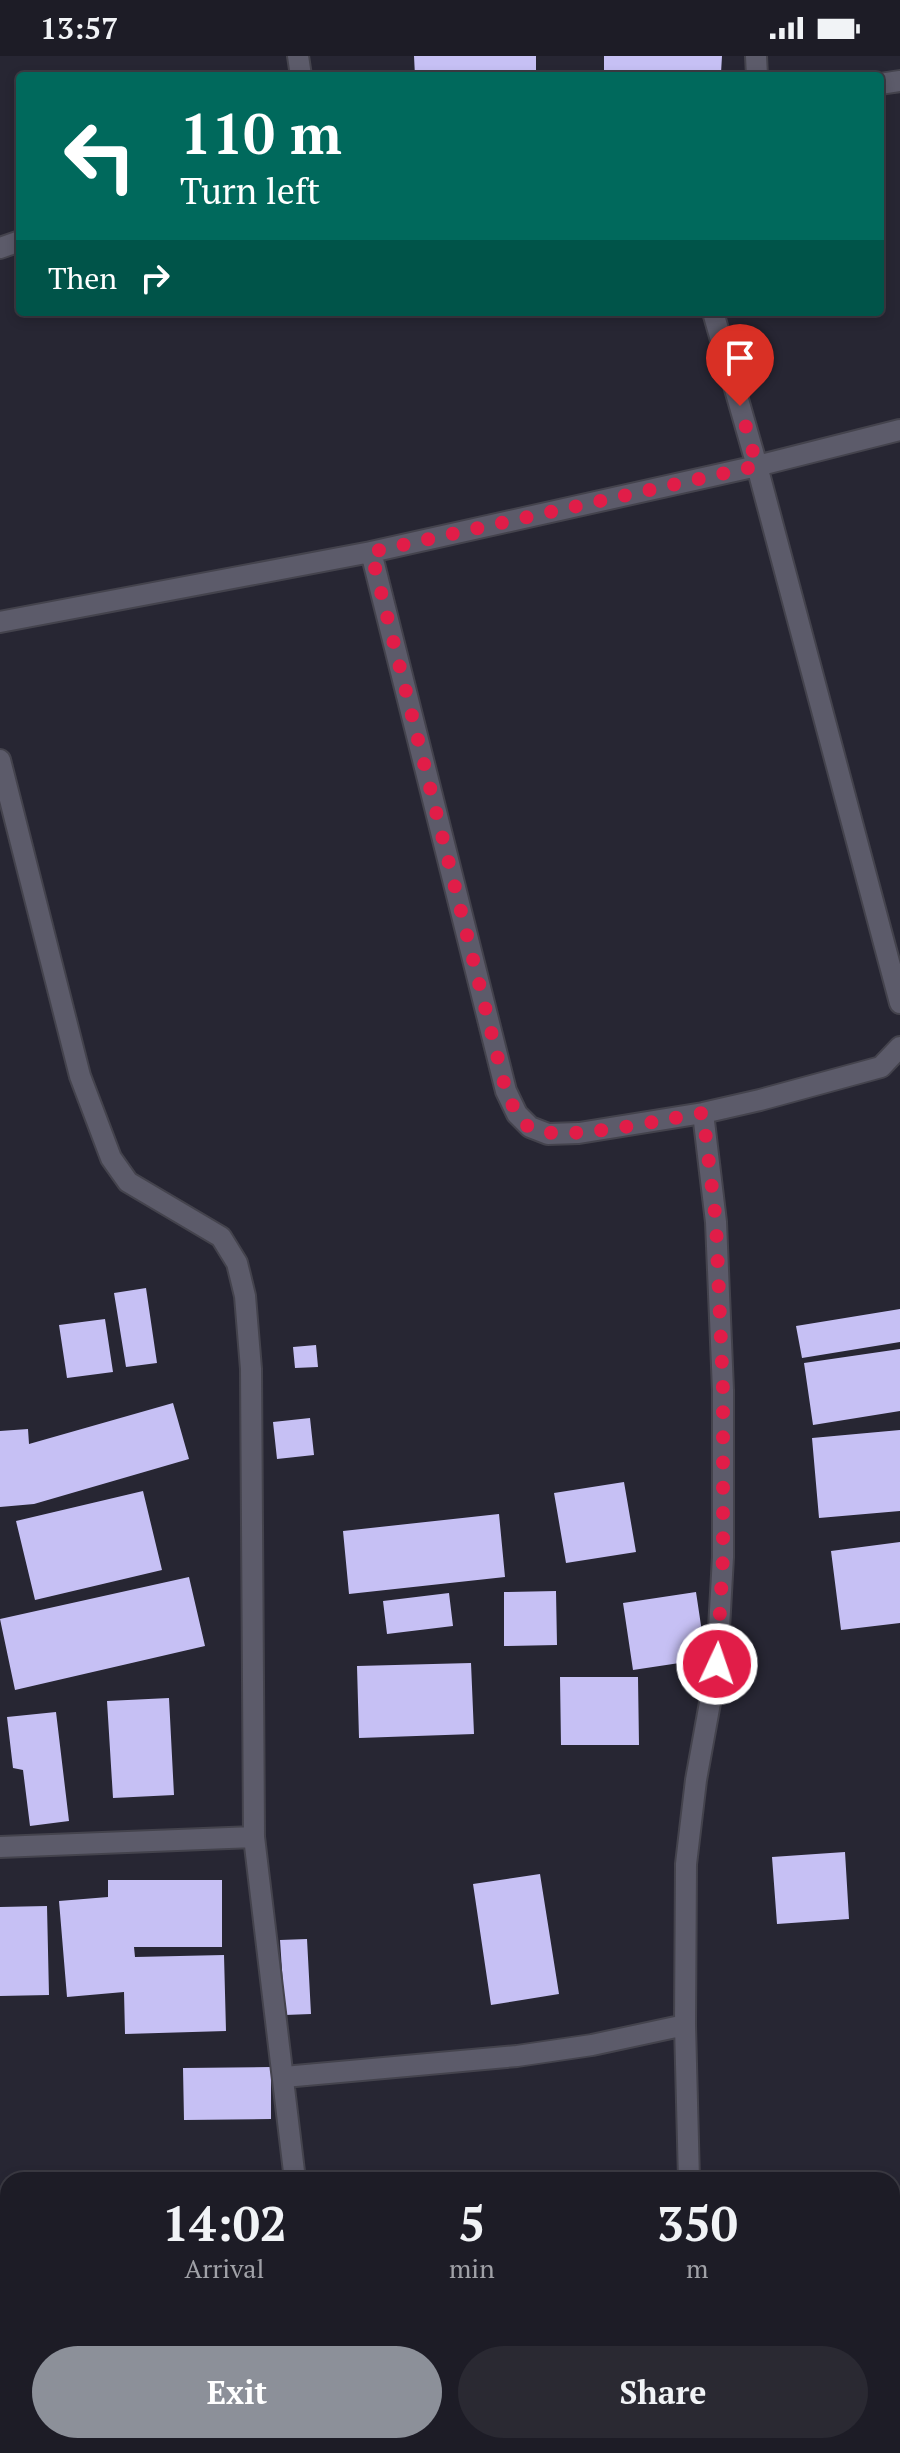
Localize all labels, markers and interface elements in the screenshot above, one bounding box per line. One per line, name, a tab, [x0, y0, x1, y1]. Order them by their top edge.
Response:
text: 13:57	[40, 8, 118, 48]
text: 110 m	[180, 96, 342, 170]
icon: left	[48, 104, 152, 208]
text: Turn left	[180, 167, 320, 214]
icon: right	[133, 256, 177, 300]
text: Then	[48, 258, 117, 298]
pin	[706, 324, 774, 406]
icon: arrive	[718, 336, 762, 380]
position arrow	[675, 1622, 759, 1706]
text: 14:02	[162, 2191, 287, 2255]
text: 5	[458, 2191, 485, 2255]
text: 350	[657, 2191, 738, 2255]
text: Arrival	[185, 2251, 264, 2285]
text: min	[449, 2251, 495, 2285]
text: m	[686, 2251, 709, 2285]
button: Exit	[32, 2346, 442, 2438]
button: Share	[458, 2346, 868, 2438]

